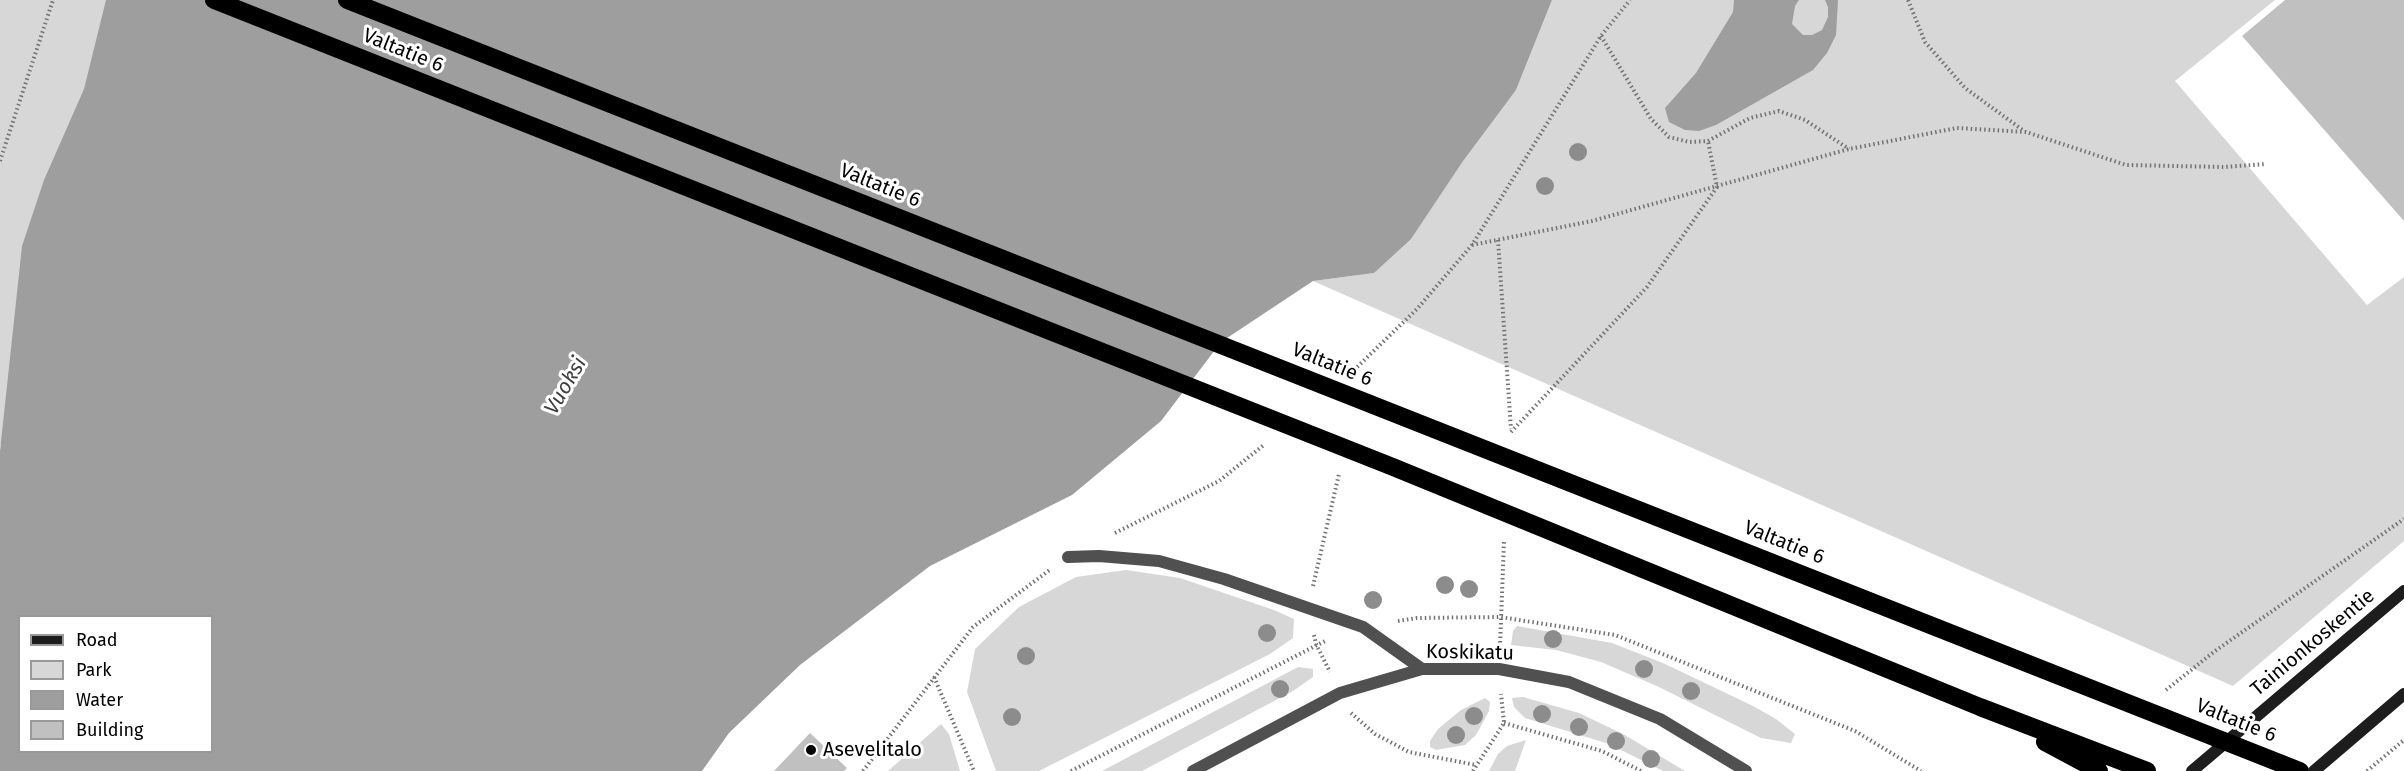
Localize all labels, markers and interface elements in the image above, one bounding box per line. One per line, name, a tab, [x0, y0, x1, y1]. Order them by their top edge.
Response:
street label: Valtatie 6	[359, 24, 447, 78]
street label: Valtatie 6	[836, 159, 924, 213]
street label: Valtatie 6	[1288, 338, 1376, 392]
water label: Vuoksi	[540, 353, 592, 419]
street label: Valtatie 6	[1740, 516, 1828, 570]
street label: Tainionkoskentie	[2246, 584, 2380, 702]
legend	[18, 615, 213, 753]
text: Road	[76, 629, 118, 651]
street label: Koskikatu	[1426, 640, 1514, 666]
text: Park	[76, 659, 111, 681]
text: Water	[76, 689, 123, 711]
street label: Valtatie 6	[2192, 694, 2280, 748]
text: Building	[76, 719, 143, 741]
place label: Asevelitalo	[823, 738, 922, 762]
marker: Asevelitalo	[804, 743, 818, 757]

